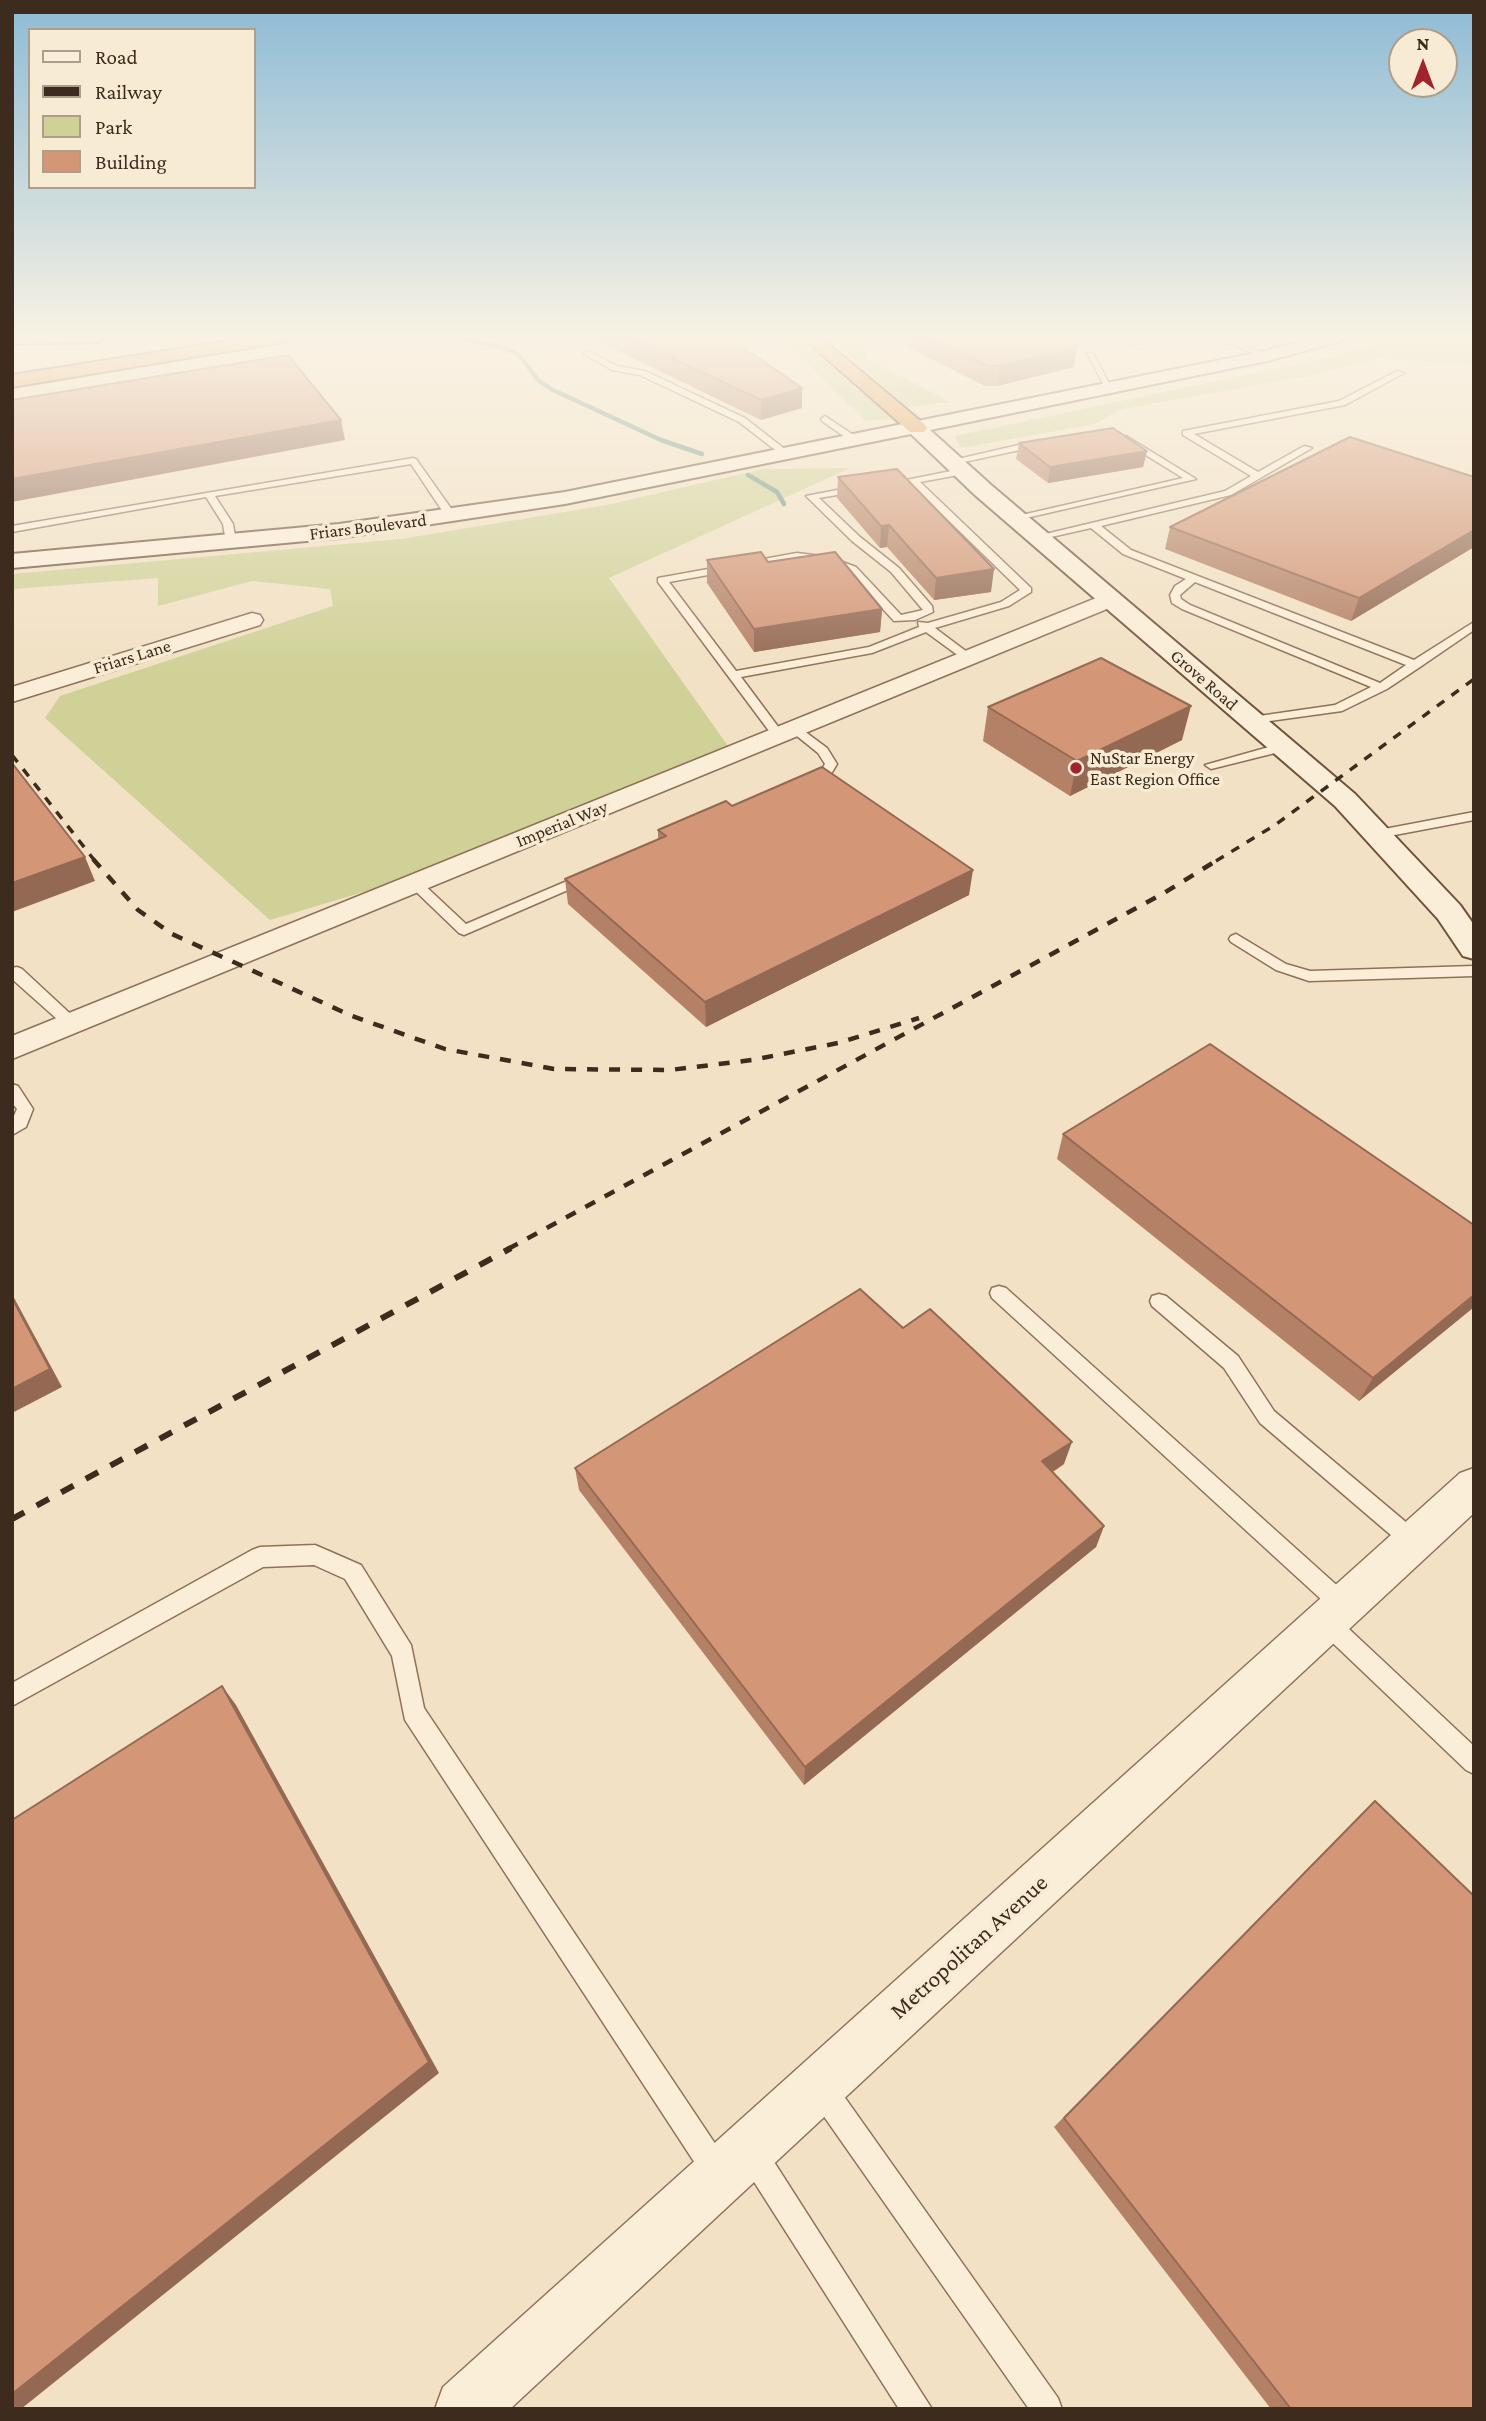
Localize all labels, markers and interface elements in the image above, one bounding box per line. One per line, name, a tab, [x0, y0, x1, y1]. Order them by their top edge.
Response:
legend	[28, 28, 256, 189]
north arrow	[1388, 28, 1458, 98]
text: N	[1417, 33, 1429, 54]
text: Road	[95, 45, 138, 69]
text: Railway	[95, 80, 162, 104]
text: Park	[95, 115, 132, 139]
text: Building	[95, 150, 167, 174]
street label: Friars Boulevard	[308, 509, 428, 545]
street label: Friars Lane	[91, 635, 173, 679]
street label: Grove Road	[1166, 645, 1242, 715]
place label: NuStar Energy East Region Office	[1090, 747, 1220, 790]
marker: NuStar Energy East Region Office	[1068, 760, 1084, 776]
street label: Imperial Way	[513, 796, 611, 852]
street label: Metropolitan Avenue	[884, 1869, 1054, 2025]

